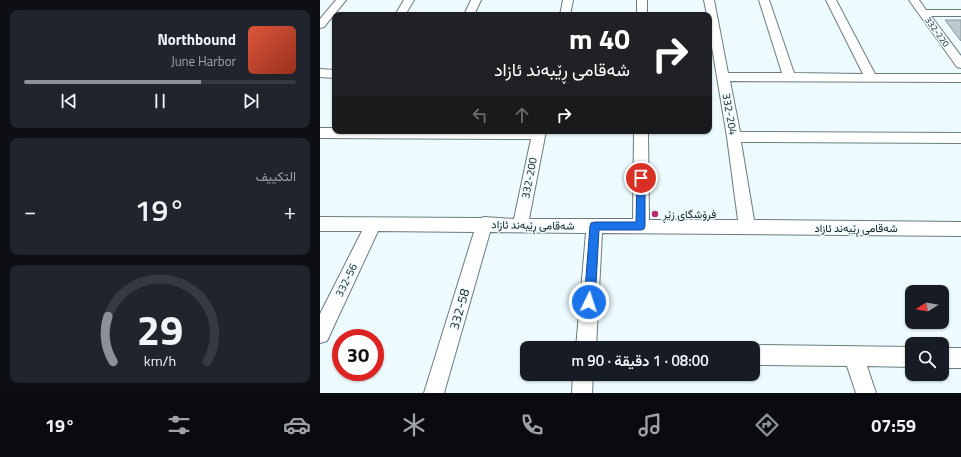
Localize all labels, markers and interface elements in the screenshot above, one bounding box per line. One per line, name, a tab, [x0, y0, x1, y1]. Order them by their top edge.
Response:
street label: 332-220	[922, 14, 953, 49]
text: 40 m	[569, 17, 630, 60]
text: Northbound	[157, 28, 236, 51]
icon: right	[644, 28, 696, 80]
text: June Harbor	[171, 51, 236, 71]
text: شەقامی ڕێبەند ئازاد	[494, 56, 630, 83]
icon: previous	[58, 90, 80, 112]
icon: pause	[149, 90, 171, 112]
icon: next	[240, 90, 262, 112]
street label: 332-204	[718, 92, 742, 136]
icon: left	[469, 104, 491, 126]
icon: ahead	[511, 104, 533, 126]
icon: right	[553, 104, 575, 126]
street label: 332-200	[517, 156, 541, 200]
pin	[624, 161, 658, 195]
text: التكييف	[256, 166, 296, 186]
icon: arrive	[630, 167, 652, 189]
text: 19°	[135, 187, 185, 233]
text: −	[24, 194, 36, 228]
text: +	[284, 194, 296, 228]
place label: فرۆشگای زێڕ	[662, 206, 716, 223]
marker: فرۆشگای زێڕ	[650, 209, 660, 219]
street label: شەقامی ڕێبەند ئازاد	[491, 216, 575, 235]
street label: شەقامی ڕێبەند ئازاد	[814, 220, 898, 237]
street label: 332-56	[331, 260, 361, 300]
position arrow	[568, 281, 610, 323]
north arrow	[905, 285, 949, 329]
map controls	[905, 285, 949, 381]
street label: 332-58	[444, 286, 474, 332]
text: 29	[137, 298, 183, 361]
speed limit sign: 30	[332, 329, 384, 381]
button: search	[905, 337, 949, 381]
text: 08:00 · 1 دقيقة · 90 m	[571, 349, 709, 372]
text: km/h	[144, 350, 176, 372]
icon: filters	[165, 411, 193, 439]
icon: car	[283, 411, 311, 439]
icon: climate	[400, 411, 428, 439]
icon: phone	[518, 411, 546, 439]
icon: music	[636, 411, 664, 439]
icon: directions	[753, 411, 781, 439]
text: 19°	[45, 412, 75, 439]
text: 07:59	[871, 412, 916, 439]

